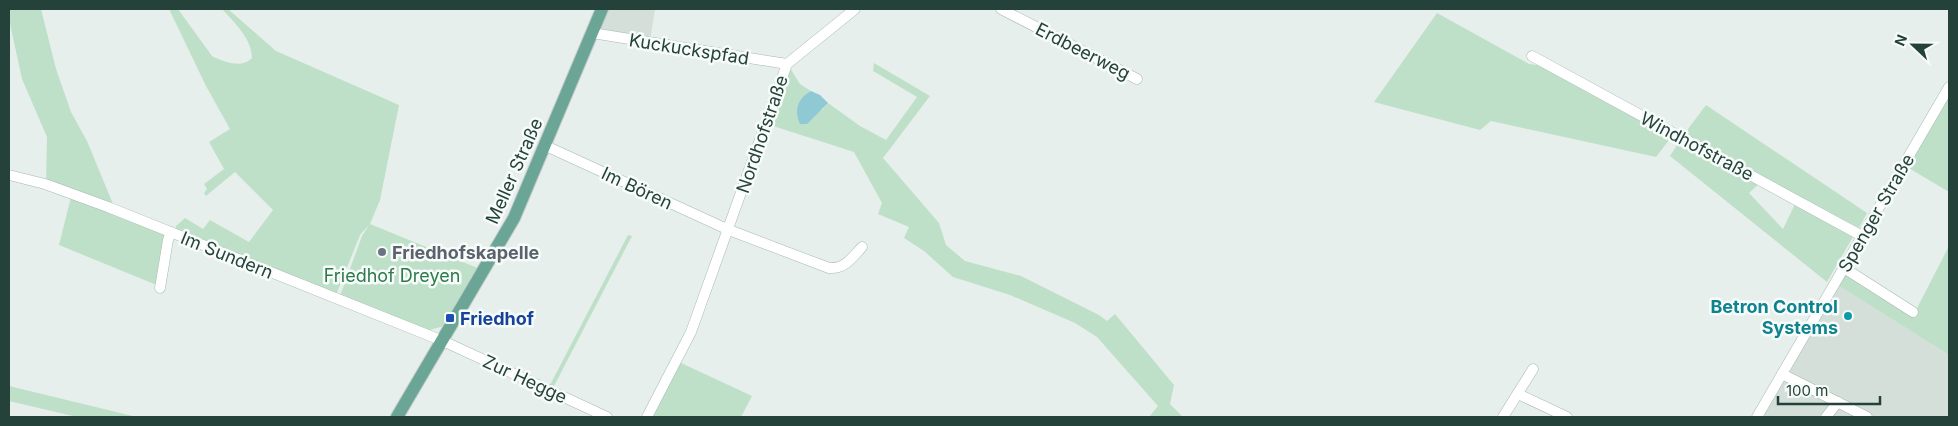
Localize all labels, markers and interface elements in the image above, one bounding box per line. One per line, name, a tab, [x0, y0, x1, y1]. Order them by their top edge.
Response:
street label: Erdbeerweg	[1032, 18, 1134, 84]
north arrow	[1888, 20, 1938, 70]
street label: Kuckuckspfad	[628, 29, 750, 69]
text: N	[1891, 32, 1910, 48]
street label: Nordhofstraße	[732, 72, 792, 196]
street label: Windhofstraße	[1637, 107, 1757, 185]
street label: Meller Straße	[481, 115, 547, 227]
street label: Spenger Straße	[1834, 150, 1918, 276]
street label: Im Bören	[598, 162, 676, 214]
street label: Im Sundern	[178, 227, 276, 283]
place label: Friedhofskapelle	[392, 242, 540, 263]
marker: Friedhofskapelle	[376, 246, 388, 258]
park label: Friedhof Dreyen	[324, 265, 460, 286]
place label: Betron Control Systems	[1710, 296, 1838, 338]
place label: Friedhof	[460, 308, 534, 329]
marker: Betron Control Systems	[1842, 310, 1854, 322]
marker: Friedhof	[444, 312, 456, 324]
street label: Zur Hegge	[480, 350, 570, 408]
scale bar	[1778, 374, 1880, 406]
text: 100 m	[1786, 381, 1828, 400]

